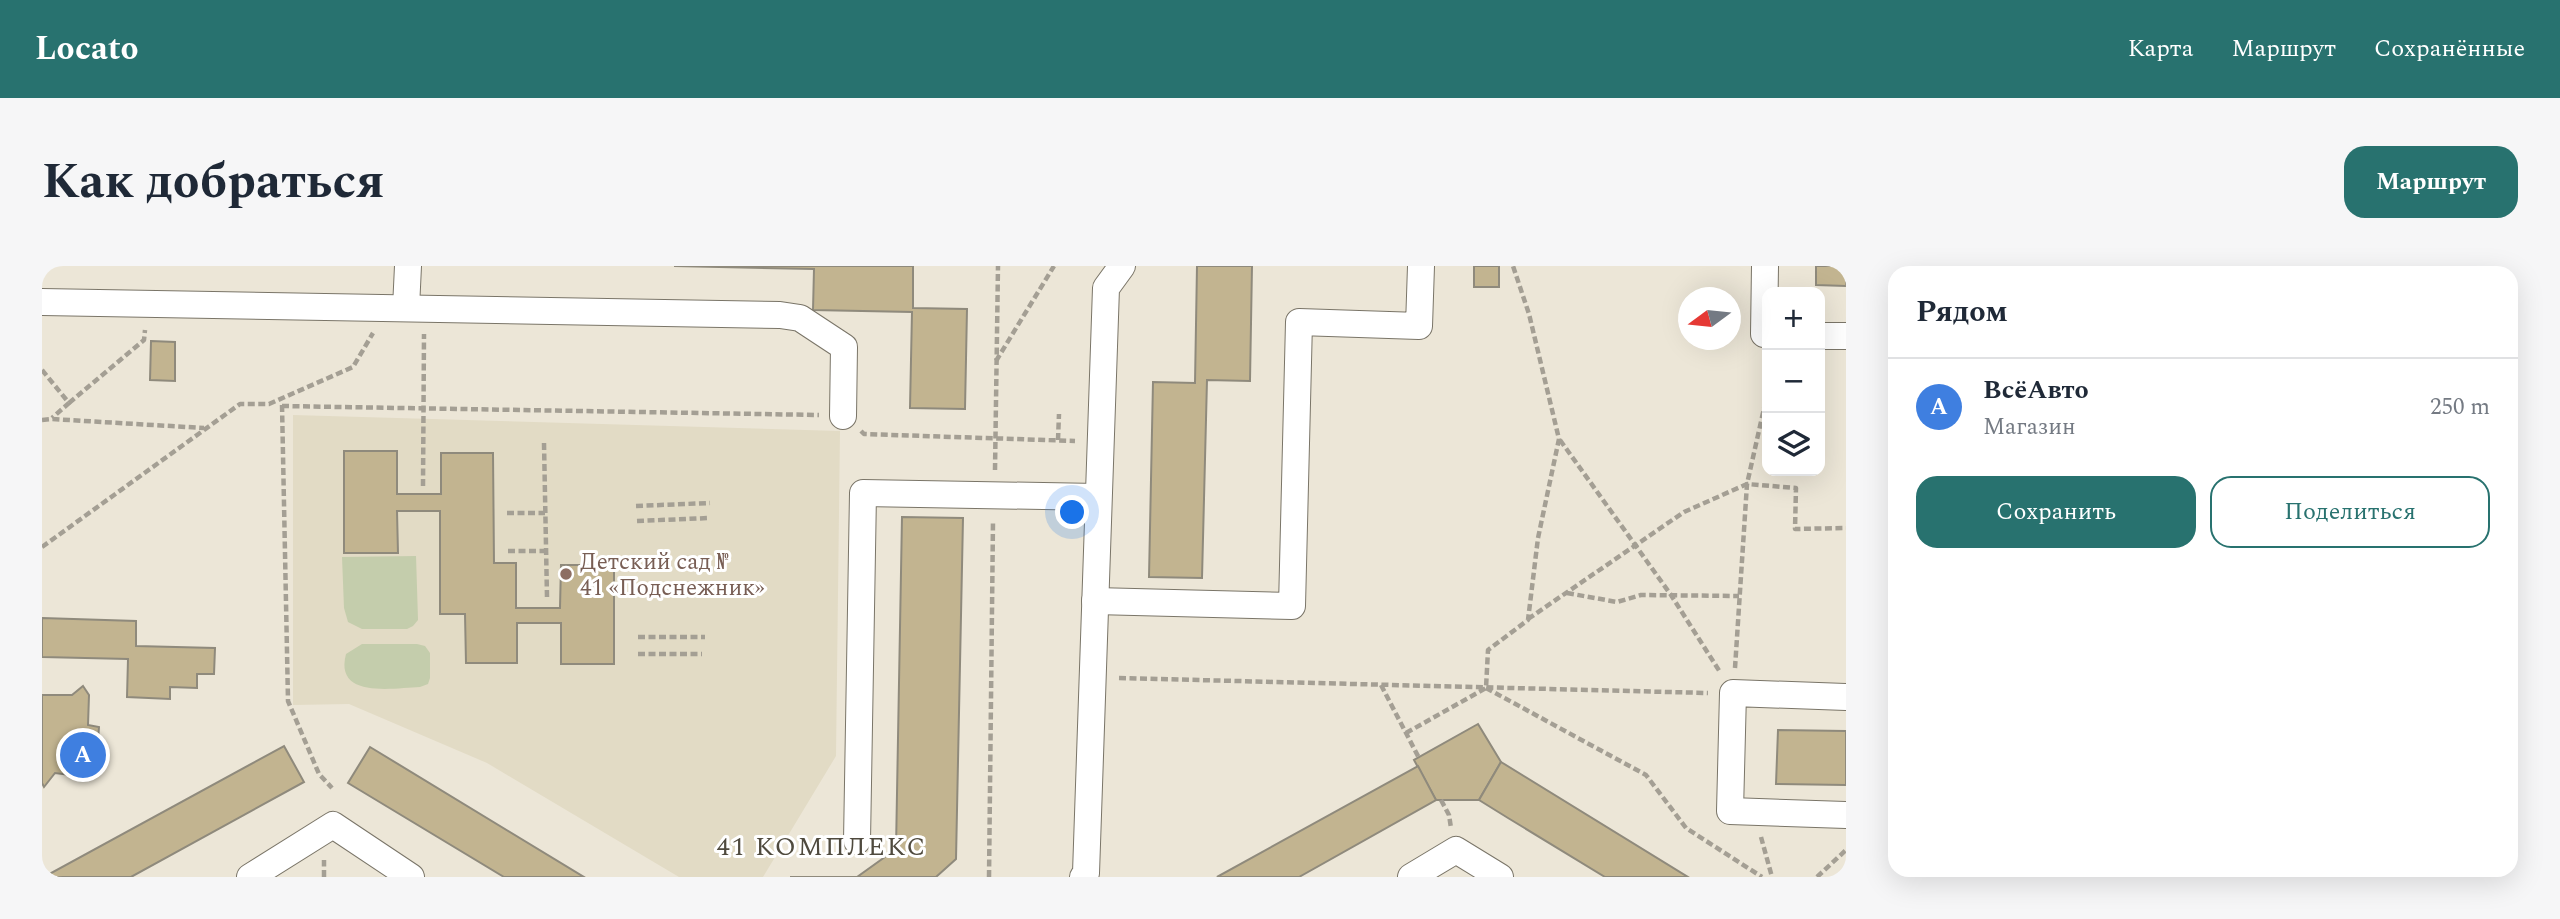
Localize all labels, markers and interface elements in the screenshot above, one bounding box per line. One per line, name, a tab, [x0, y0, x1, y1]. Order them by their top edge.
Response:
text: Locato	[35, 24, 139, 74]
text: Карта	[2128, 31, 2193, 67]
text: Маршрут	[2231, 31, 2336, 67]
text: Сохранённые	[2374, 31, 2525, 67]
text: Как добраться	[42, 145, 384, 220]
button: Маршрут	[2344, 146, 2518, 218]
north arrow	[1678, 287, 1741, 350]
map controls	[1762, 287, 1825, 476]
button: +	[1762, 287, 1825, 350]
text: Рядом	[1916, 289, 2008, 335]
button: −	[1762, 350, 1825, 413]
text: ВсёАвто	[1983, 370, 2089, 410]
text: A	[1930, 390, 1948, 425]
text: 250 m	[2430, 390, 2490, 425]
text: Магазин	[1983, 410, 2076, 445]
button: layers	[1762, 413, 1825, 476]
button: Сохранить	[1916, 476, 2196, 548]
button: Поделиться	[2210, 476, 2490, 548]
your location	[1055, 495, 1089, 529]
place label: Детский сад № 41 «Подснежник»	[580, 545, 765, 606]
marker: Детский сад № 41 «Подснежник»	[558, 566, 574, 582]
pin: A	[60, 729, 106, 781]
district label: 41 КОМПЛЕКС	[717, 827, 927, 867]

